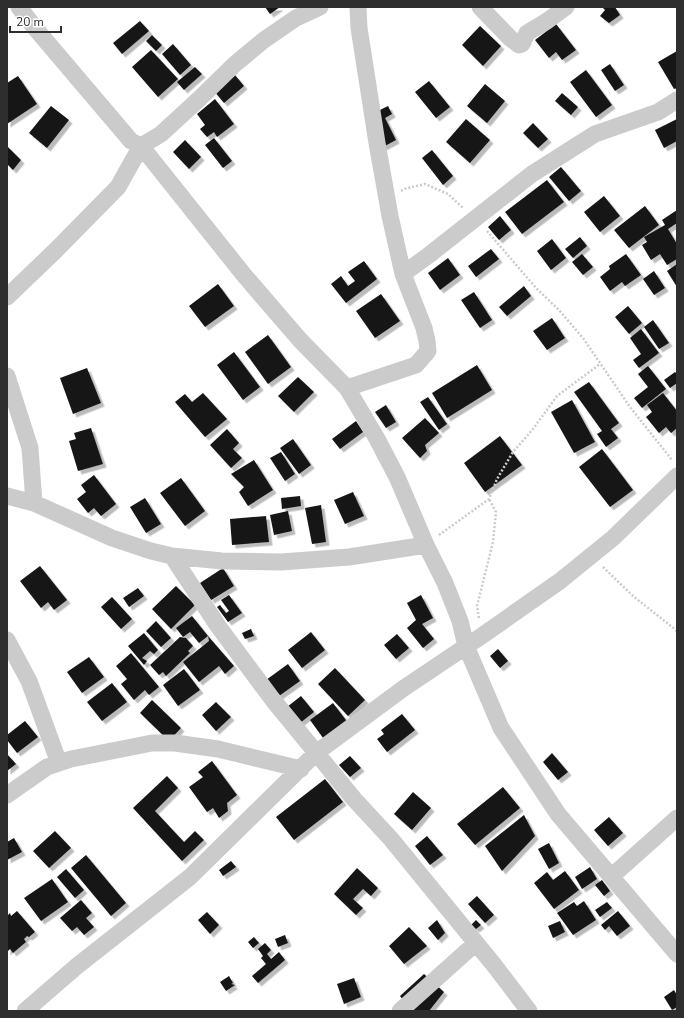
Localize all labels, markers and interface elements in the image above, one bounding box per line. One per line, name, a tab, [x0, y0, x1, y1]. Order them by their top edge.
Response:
scale bar	[10, 8, 61, 34]
text: 20 m	[16, 14, 44, 30]

